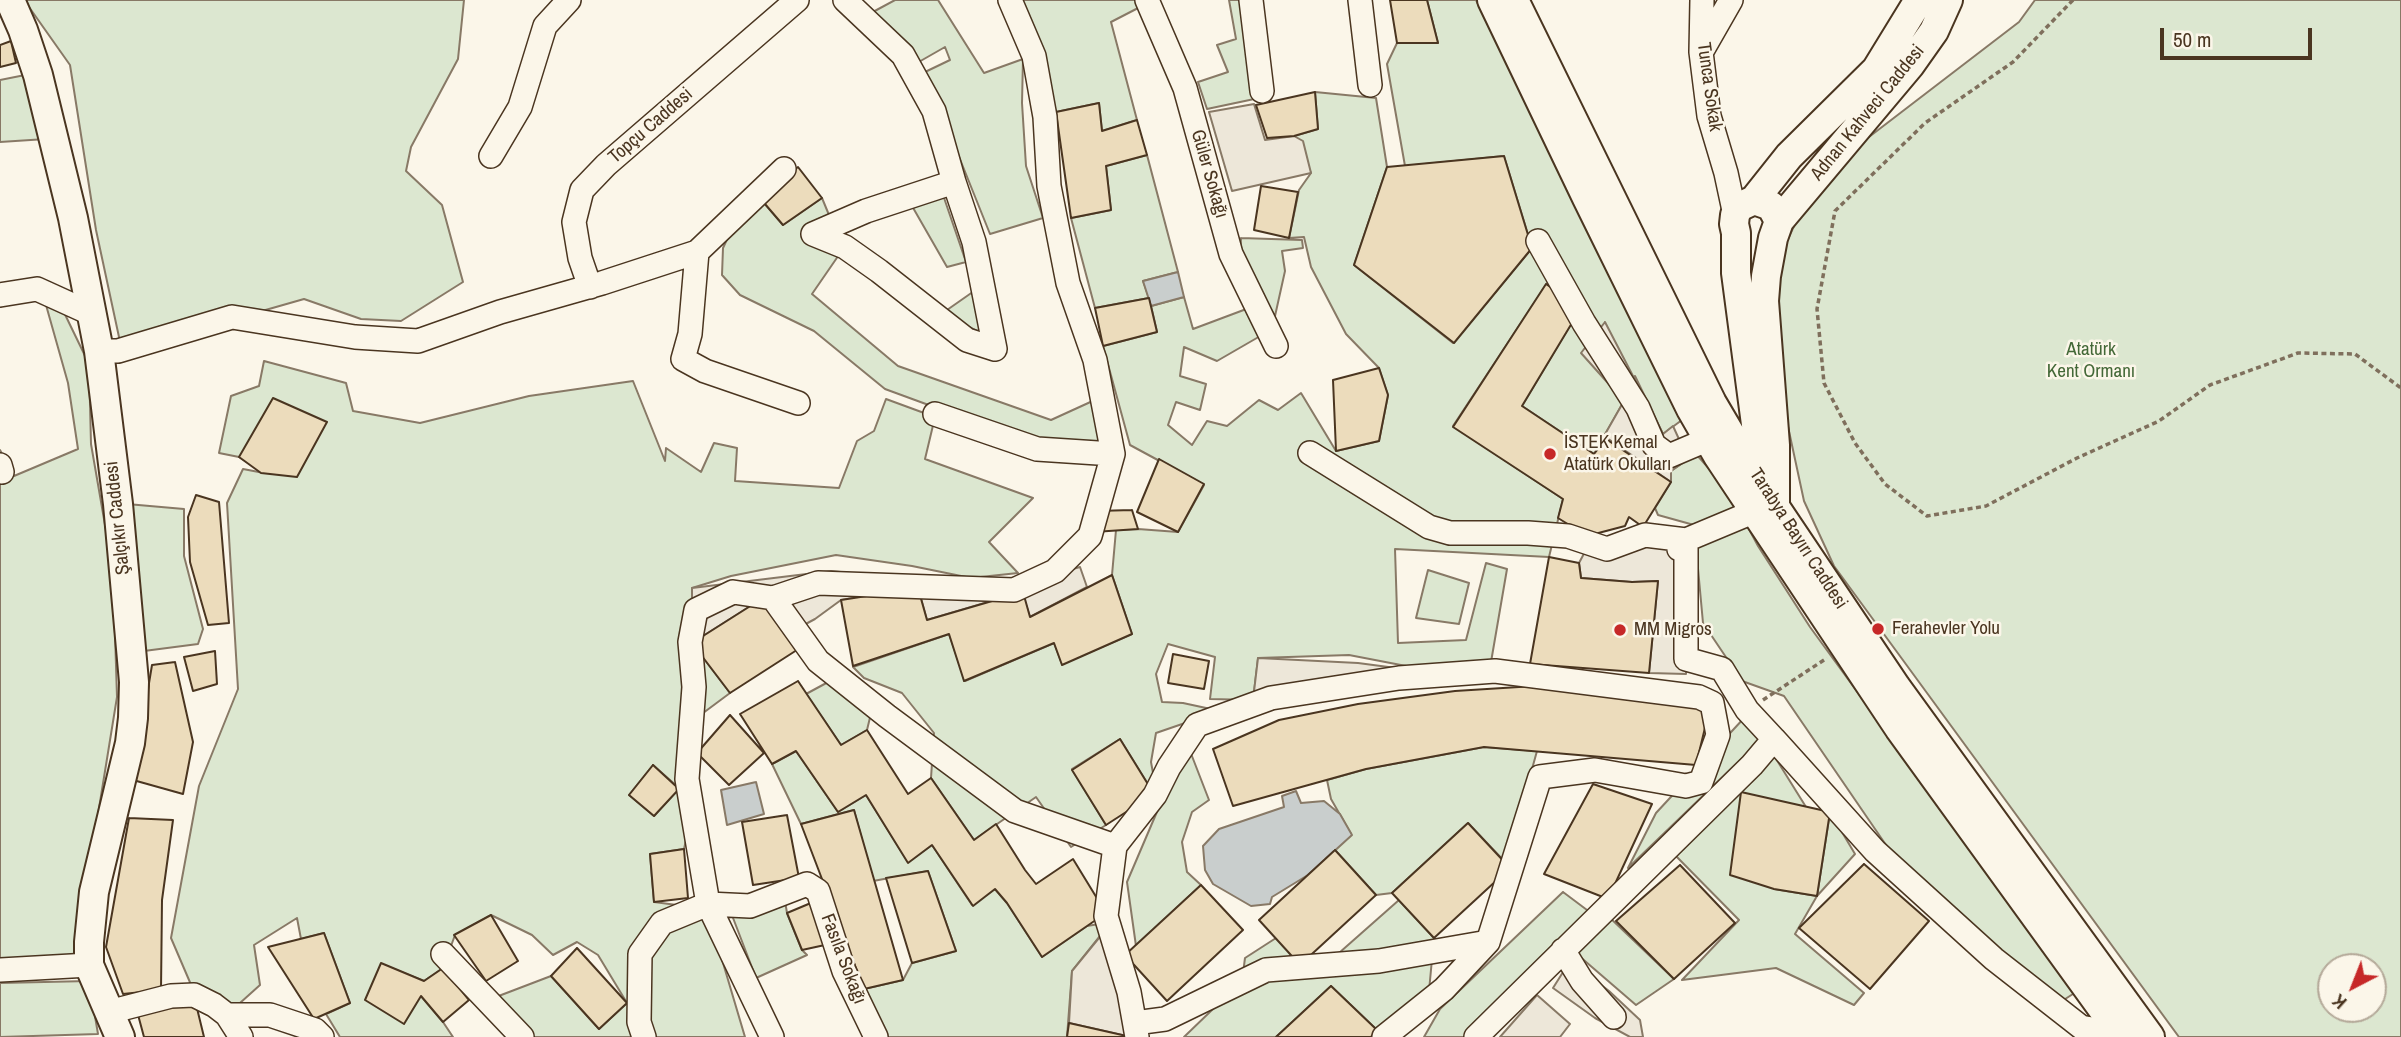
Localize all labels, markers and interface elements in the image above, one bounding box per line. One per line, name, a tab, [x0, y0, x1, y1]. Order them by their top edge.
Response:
scale bar	[2163, 14, 2315, 58]
text: 50 m	[2173, 25, 2211, 54]
street label: Tunca Sokak	[1691, 41, 1727, 133]
street label: Adnan Kahveci Caddesi	[1806, 41, 1930, 185]
street label: Topçu Caddesi	[604, 83, 698, 169]
street label: Güler Sokağı	[1186, 127, 1232, 221]
park label: Atatürk Kent Ormanı	[2047, 339, 2135, 383]
place label: İSTEK Kemal Atatürk Okulları	[1564, 432, 1671, 476]
marker: İSTEK Kemal Atatürk Okulları	[1542, 446, 1558, 462]
street label: Şalçıkır Caddesi	[101, 460, 135, 576]
street label: Tarabya Bayırı Caddesi	[1744, 464, 1852, 614]
place label: Ferahevler Yolu	[1892, 618, 2000, 640]
place label: MM Migros	[1634, 619, 1712, 641]
marker: Ferahevler Yolu	[1870, 621, 1886, 637]
marker: MM Migros	[1612, 622, 1628, 638]
street label: Fasıla Sokağı	[815, 911, 871, 1007]
north arrow	[2317, 953, 2387, 1023]
text: K	[2326, 989, 2352, 1016]

